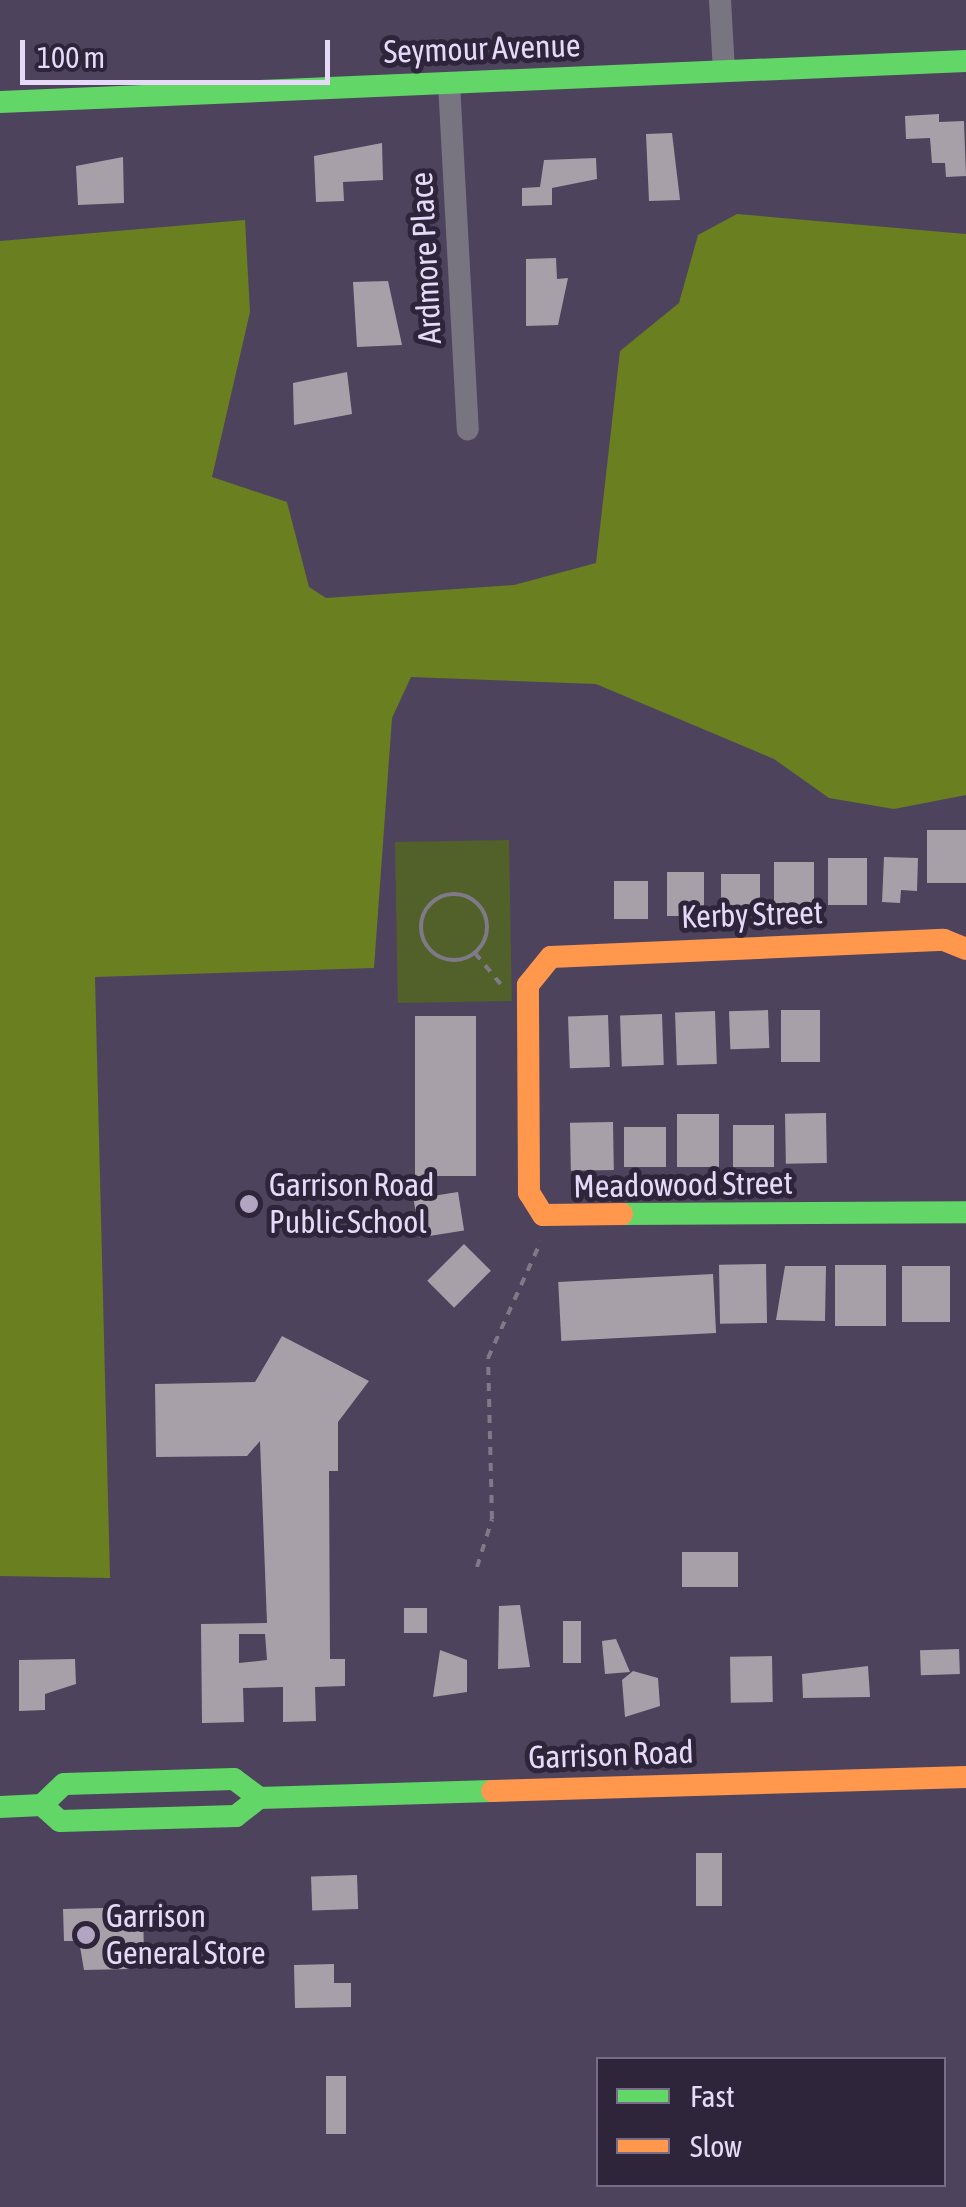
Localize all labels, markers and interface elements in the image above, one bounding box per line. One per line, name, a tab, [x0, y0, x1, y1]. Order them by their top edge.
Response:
scale bar	[25, 20, 335, 82]
street label: Seymour Avenue	[383, 26, 581, 72]
text: 100 m	[37, 40, 105, 74]
street label: Ardmore Place	[402, 171, 450, 345]
street label: Kerby Street	[681, 893, 823, 937]
street label: Meadowood Street	[573, 1164, 793, 1206]
place label: Garrison Road Public School	[269, 1167, 434, 1242]
marker: Garrison Road Public School	[238, 1193, 260, 1215]
street label: Garrison Road	[528, 1733, 694, 1777]
place label: Garrison General Store	[106, 1898, 265, 1973]
marker: Garrison General Store	[75, 1924, 97, 1946]
legend	[596, 2057, 946, 2187]
text: Fast	[690, 2079, 735, 2113]
text: Slow	[690, 2129, 742, 2163]

